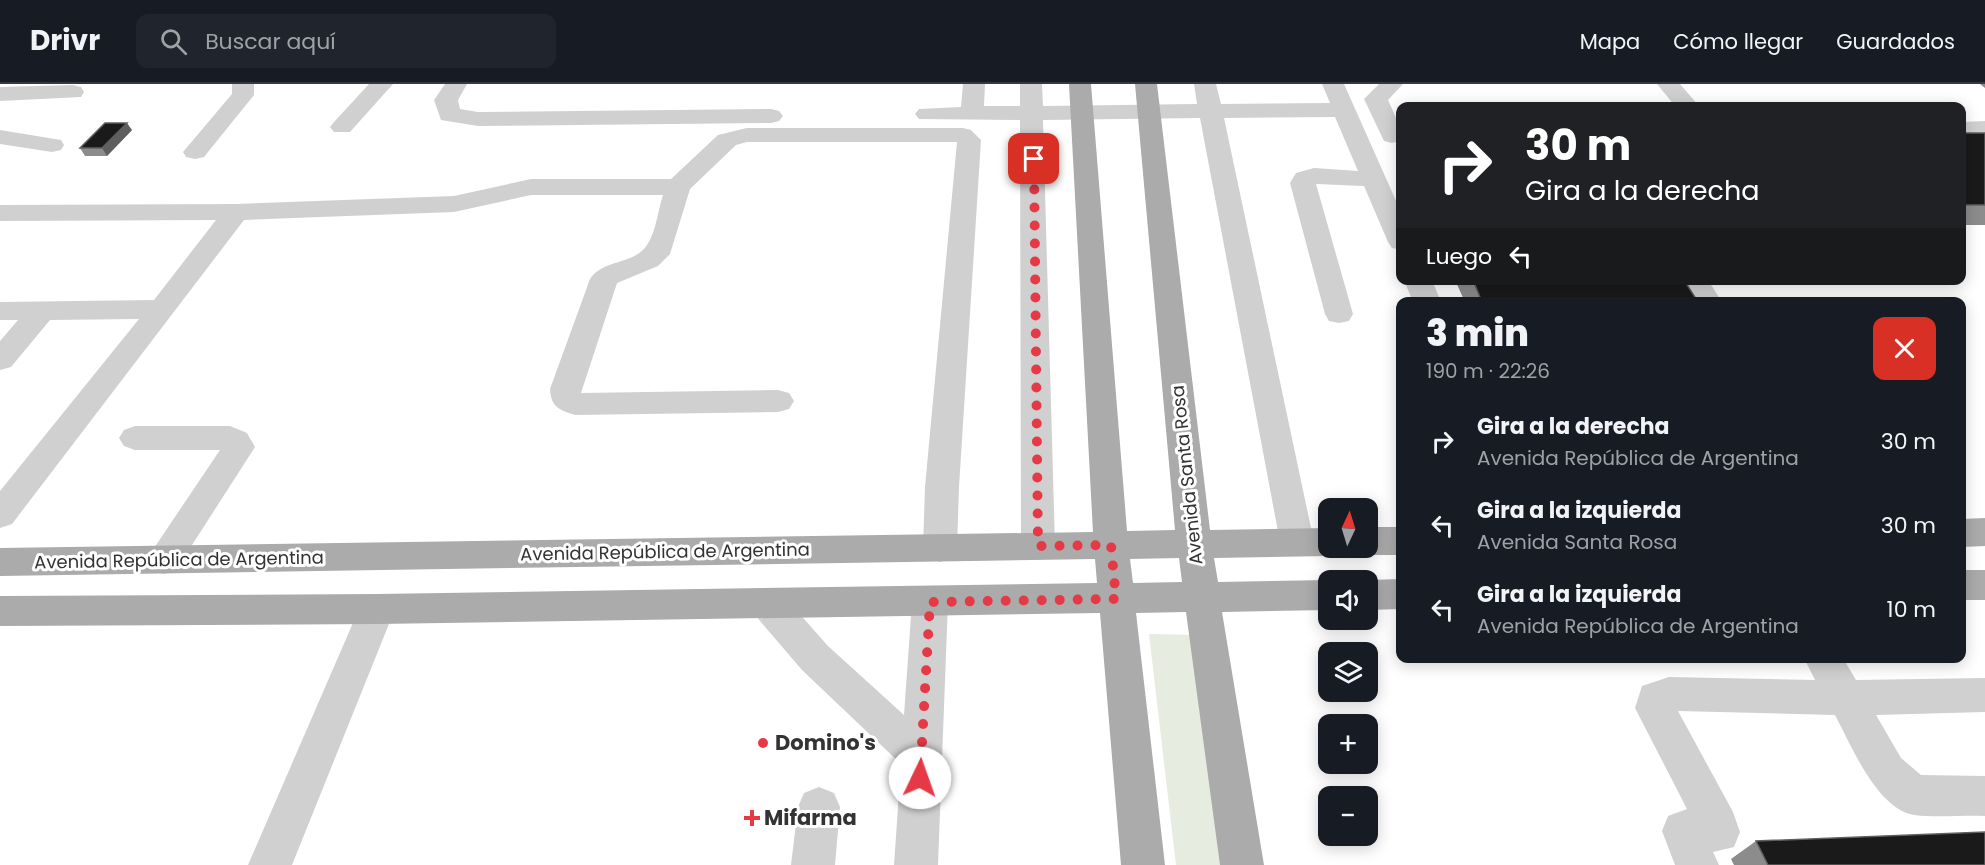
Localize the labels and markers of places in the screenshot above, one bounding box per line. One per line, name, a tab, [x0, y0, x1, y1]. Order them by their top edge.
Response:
pin	[1008, 133, 1059, 184]
place label: Domino's	[775, 728, 876, 757]
marker: Domino's	[756, 736, 770, 750]
place label: Mifarma	[764, 803, 857, 832]
marker: Mifarma	[745, 811, 759, 825]

